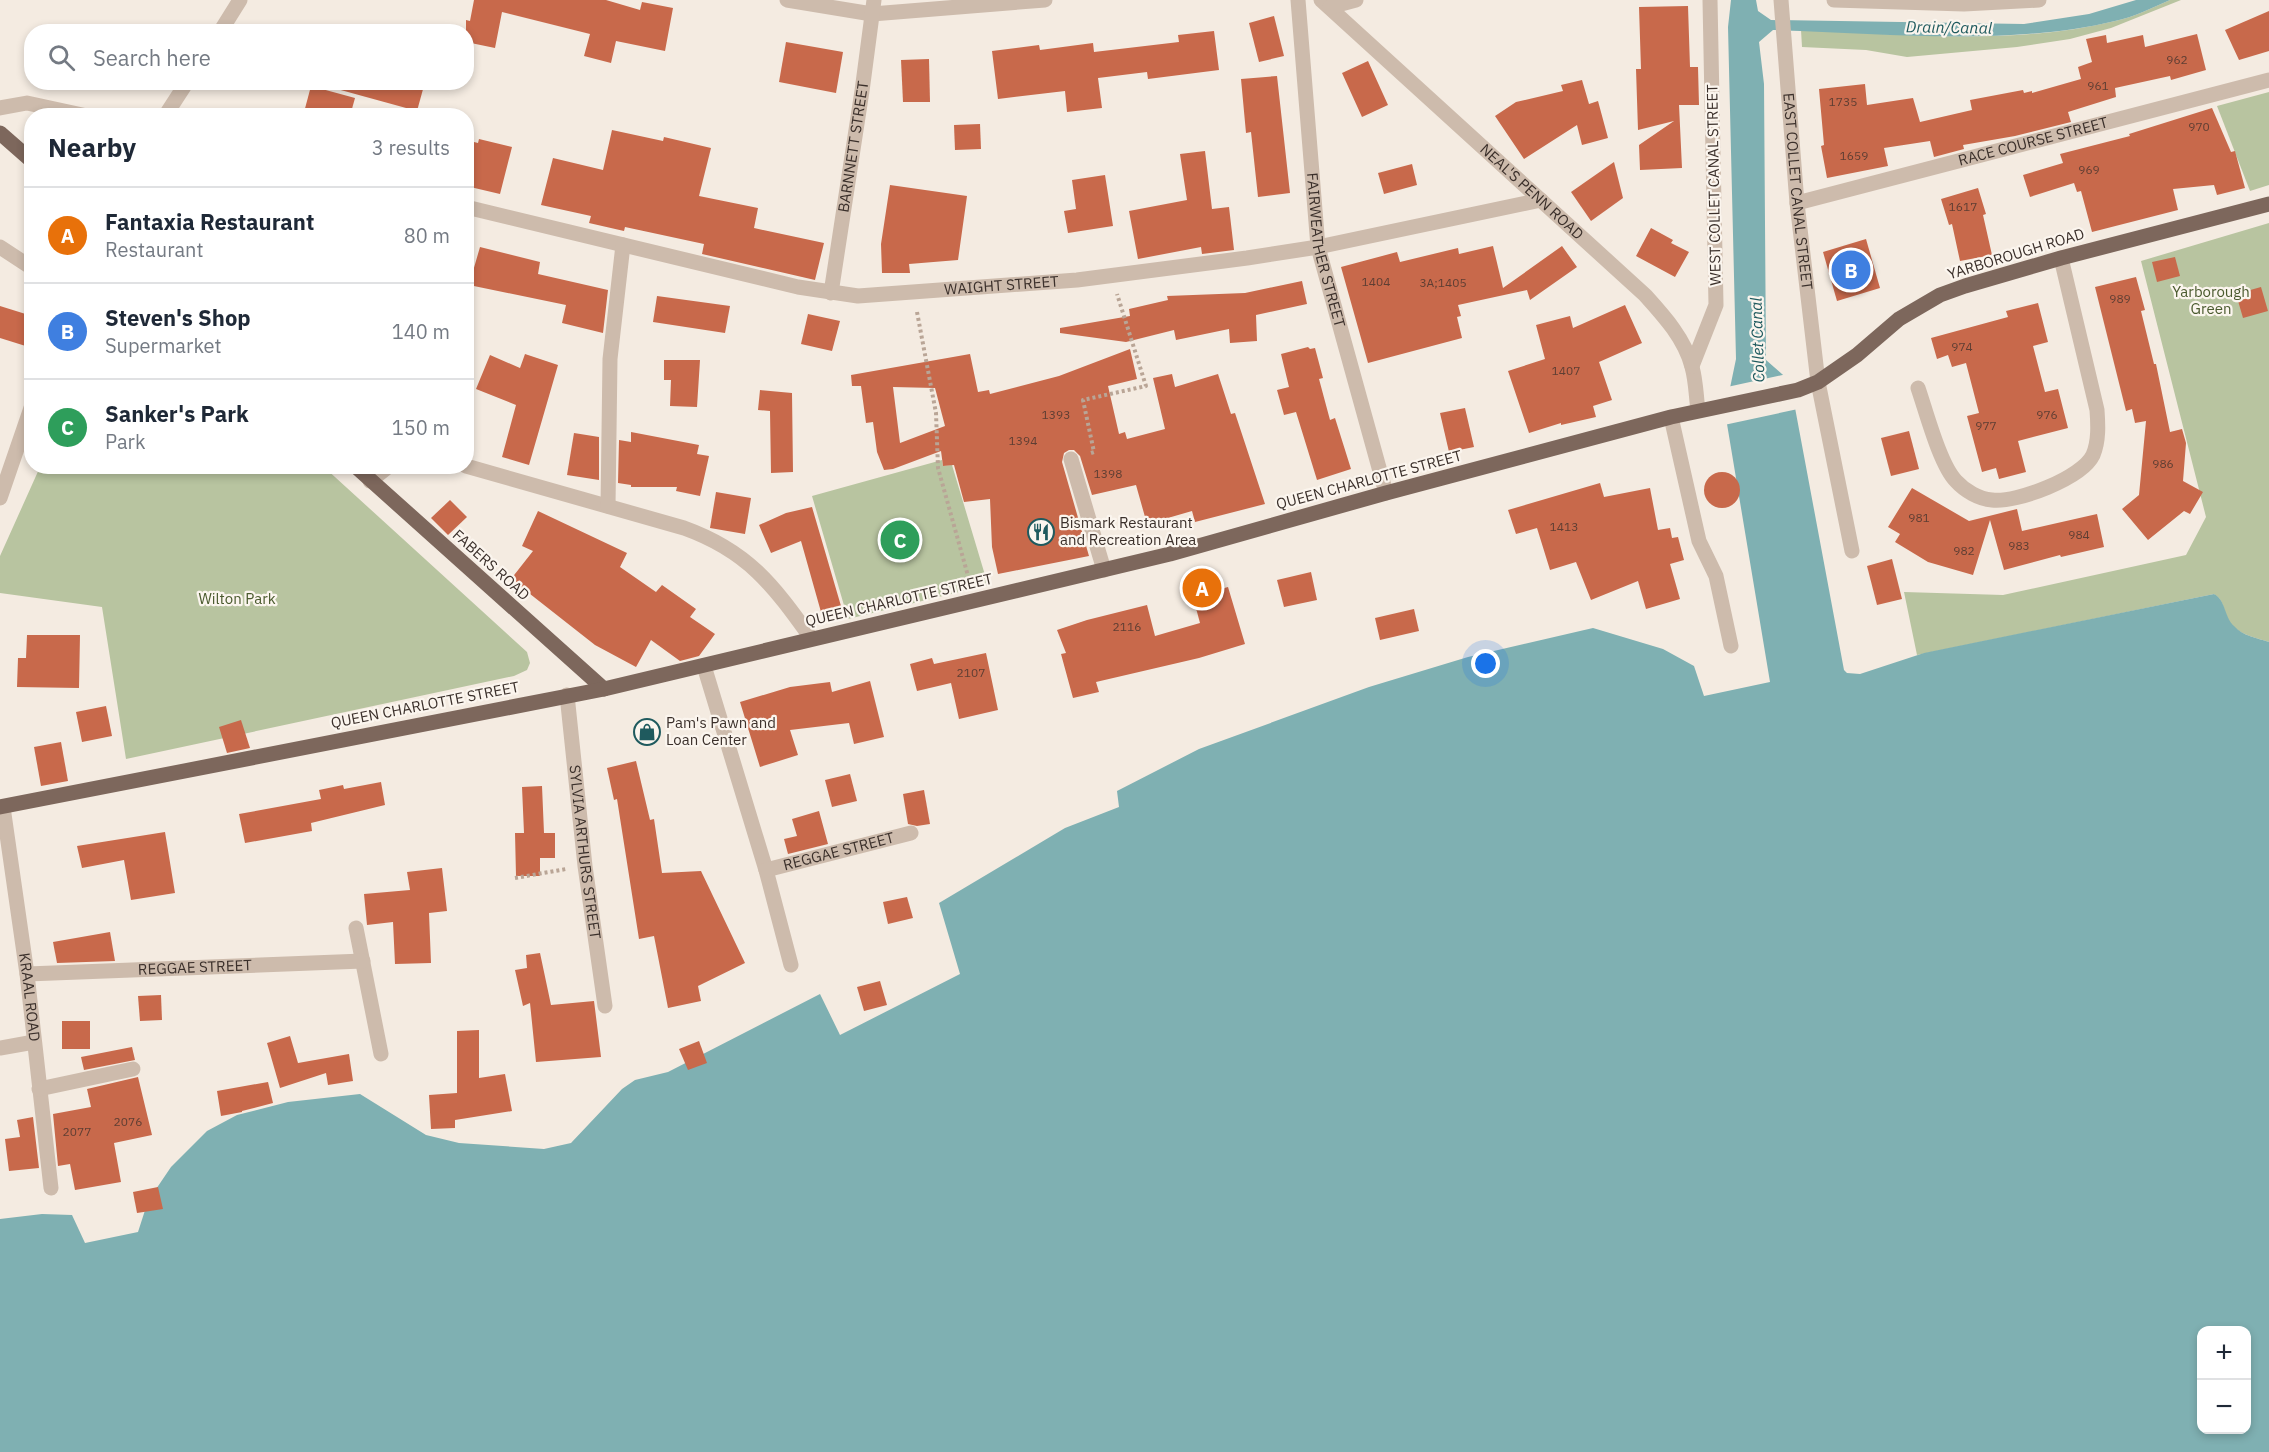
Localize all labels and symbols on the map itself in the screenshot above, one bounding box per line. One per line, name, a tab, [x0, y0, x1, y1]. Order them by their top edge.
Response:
water label: Drain/Canal	[1906, 16, 1993, 38]
house number: 962	[2166, 52, 2188, 67]
house number: 961	[2087, 78, 2109, 93]
street label: BARNNETT STREET	[833, 79, 872, 214]
street label: WEST COLLET CANAL STREET	[1702, 84, 1725, 286]
street label: EAST COLLET CANAL STREET	[1779, 92, 1817, 291]
house number: 1735	[1829, 94, 1857, 109]
street label: RACE COURSE STREET	[1956, 112, 2110, 170]
house number: 970	[2188, 119, 2210, 134]
street label: NEAL'S PENN ROAD	[1476, 140, 1588, 243]
house number: 1659	[1840, 148, 1868, 163]
house number: 969	[2078, 162, 2100, 177]
street label: FAIRWEATHER STREET	[1303, 172, 1350, 330]
house number: 1617	[1949, 199, 1977, 214]
street label: YARBOROUGH ROAD	[1945, 224, 2087, 283]
pin: B	[1832, 248, 1870, 292]
street label: WAIGHT STREET	[943, 271, 1060, 299]
house number: 1404	[1362, 274, 1390, 289]
house number: 3A;1405	[1419, 275, 1467, 290]
park label: Yarborough Green	[2172, 282, 2250, 318]
house number: 989	[2109, 291, 2131, 306]
water label: Collet Canal	[1745, 296, 1768, 383]
house number: 974	[1951, 339, 1973, 354]
house number: 1407	[1552, 363, 1580, 378]
house number: 1393	[1042, 407, 1070, 422]
house number: 976	[2036, 407, 2058, 422]
house number: 977	[1975, 418, 1997, 433]
house number: 1394	[1009, 433, 1037, 448]
street label: QUEEN CHARLOTTE STREET	[1274, 445, 1464, 513]
house number: 986	[2152, 456, 2174, 471]
house number: 1398	[1094, 466, 1122, 481]
house number: 981	[1908, 510, 1930, 525]
place label: Bismark Restaurant and Recreation Area	[1060, 513, 1196, 549]
restaurant icon: Bismark Restaurant and Recreation Area	[1026, 517, 1056, 547]
pin: C	[880, 518, 920, 562]
house number: 1413	[1550, 519, 1578, 534]
street label: FABERS ROAD	[449, 525, 534, 604]
house number: 984	[2068, 527, 2090, 542]
house number: 983	[2008, 538, 2030, 553]
house number: 982	[1953, 543, 1975, 558]
pin: A	[1182, 566, 1222, 610]
street label: QUEEN CHARLOTTE STREET	[803, 569, 995, 630]
park label: Wilton Park	[198, 589, 276, 608]
house number: 2116	[1113, 619, 1141, 634]
your location	[1471, 649, 1500, 678]
house number: 2107	[957, 665, 985, 680]
street label: QUEEN CHARLOTTE STREET	[329, 677, 521, 732]
place label: Pam's Pawn and Loan Center	[666, 713, 776, 749]
shop icon: Pam's Pawn and Loan Center	[632, 717, 662, 747]
street label: SYLVIA ARTHURS STREET	[565, 764, 605, 941]
street label: REGGAE STREET	[781, 828, 897, 874]
street label: KRAAL ROAD	[15, 951, 45, 1042]
street label: REGGAE STREET	[138, 955, 253, 979]
house number: 2076	[114, 1114, 142, 1129]
house number: 2077	[63, 1124, 91, 1139]

